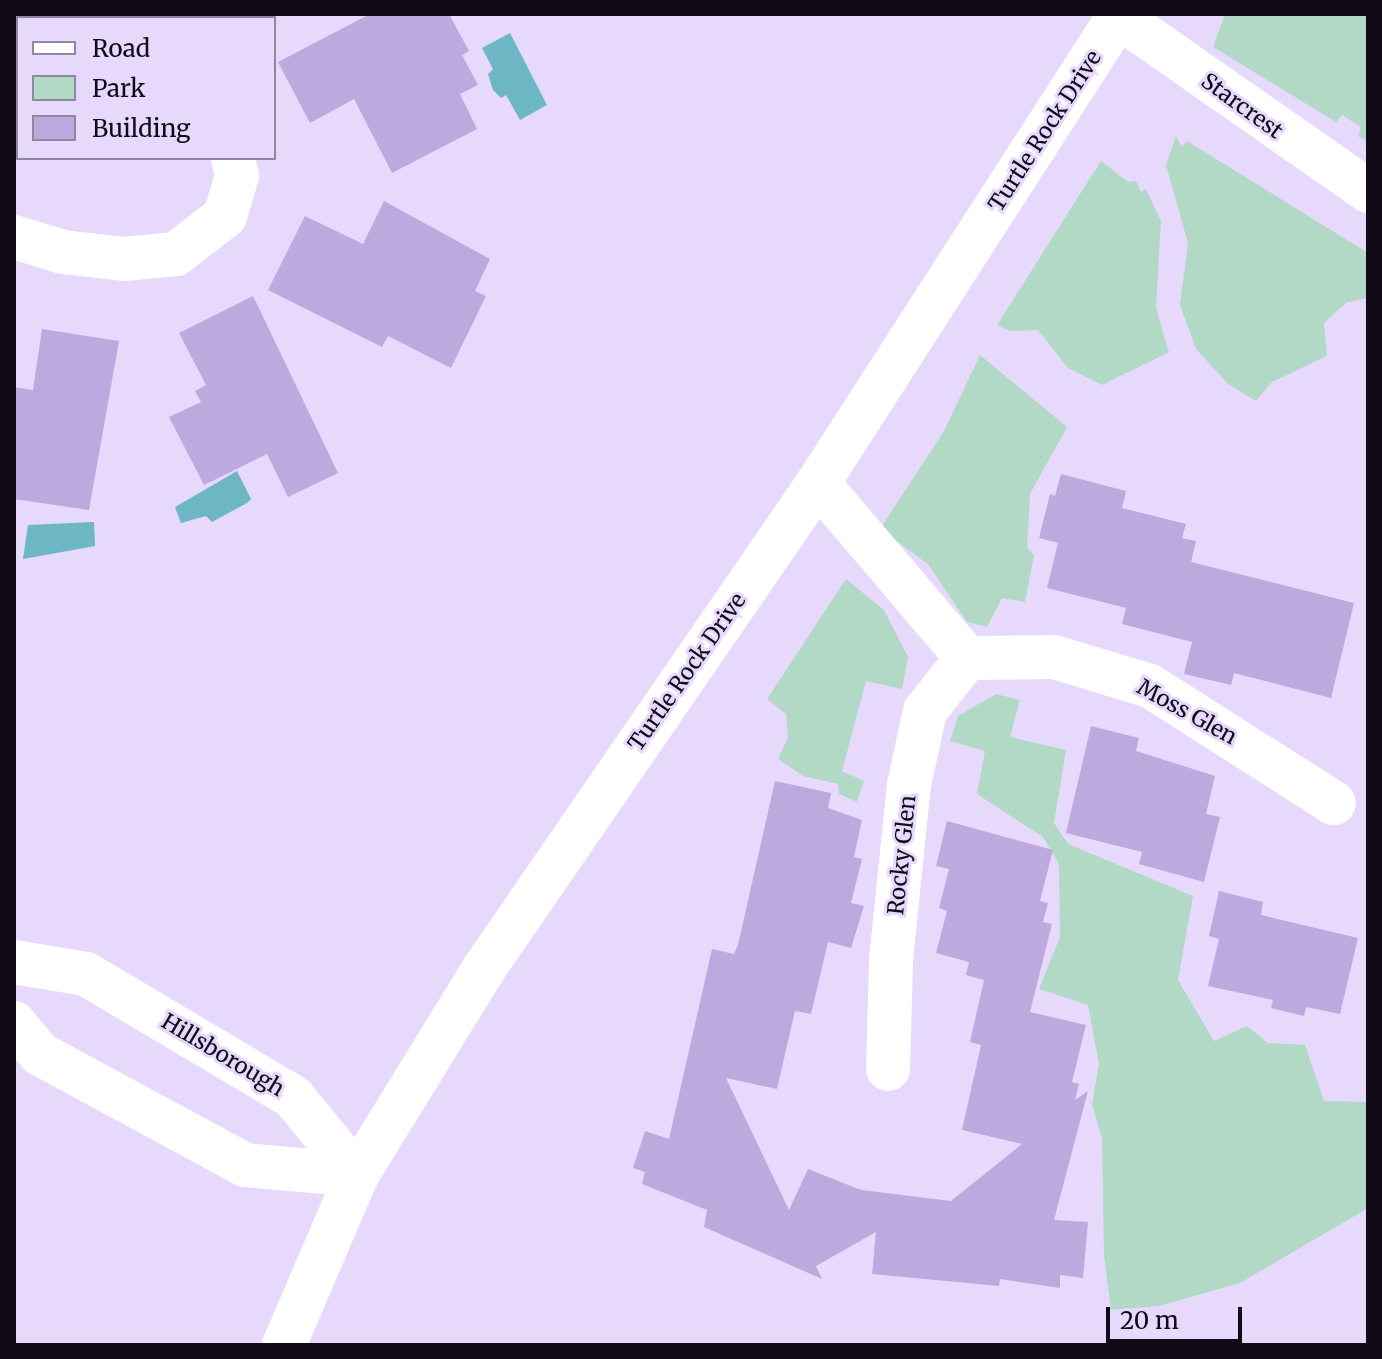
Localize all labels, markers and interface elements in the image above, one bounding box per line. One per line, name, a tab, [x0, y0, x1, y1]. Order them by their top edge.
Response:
legend	[16, 16, 276, 160]
text: Road	[92, 33, 150, 64]
street label: Turtle Rock Drive	[983, 46, 1107, 216]
street label: Starcrest	[1196, 68, 1288, 144]
text: Park	[92, 73, 145, 104]
text: Building	[92, 113, 191, 144]
street label: Turtle Rock Drive	[623, 588, 751, 756]
street label: Moss Glen	[1133, 674, 1241, 750]
street label: Rocky Glen	[883, 794, 921, 916]
street label: Hillsborough	[157, 1008, 289, 1102]
scale bar	[1110, 1291, 1246, 1341]
text: 20 m	[1120, 1305, 1179, 1336]

